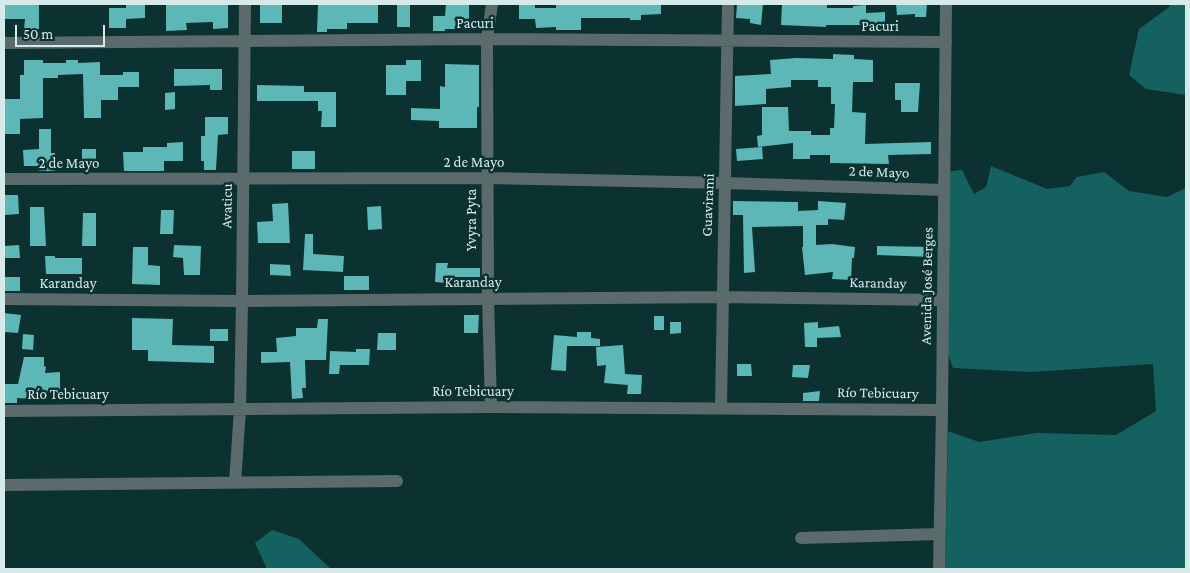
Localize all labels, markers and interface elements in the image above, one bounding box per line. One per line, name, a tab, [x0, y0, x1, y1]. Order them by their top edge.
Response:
street label: Pacuri	[456, 14, 494, 32]
scale bar	[18, 15, 108, 47]
street label: Pacuri	[861, 17, 899, 35]
text: 50 m	[23, 26, 53, 42]
street label: 2 de Mayo	[444, 153, 504, 171]
street label: 2 de Mayo	[39, 154, 99, 172]
street label: 2 de Mayo	[848, 162, 910, 182]
street label: Guavirami	[698, 173, 718, 237]
street label: Avaticu	[218, 183, 236, 229]
street label: Yvyra Pyta	[462, 189, 480, 251]
street label: Avenida José Berges	[917, 227, 937, 345]
street label: Karanday	[444, 273, 502, 291]
street label: Karanday	[39, 274, 97, 292]
street label: Karanday	[849, 274, 907, 292]
street label: Río Tebicuary	[432, 382, 514, 400]
street label: Río Tebicuary	[837, 383, 919, 403]
street label: Río Tebicuary	[27, 385, 109, 403]

